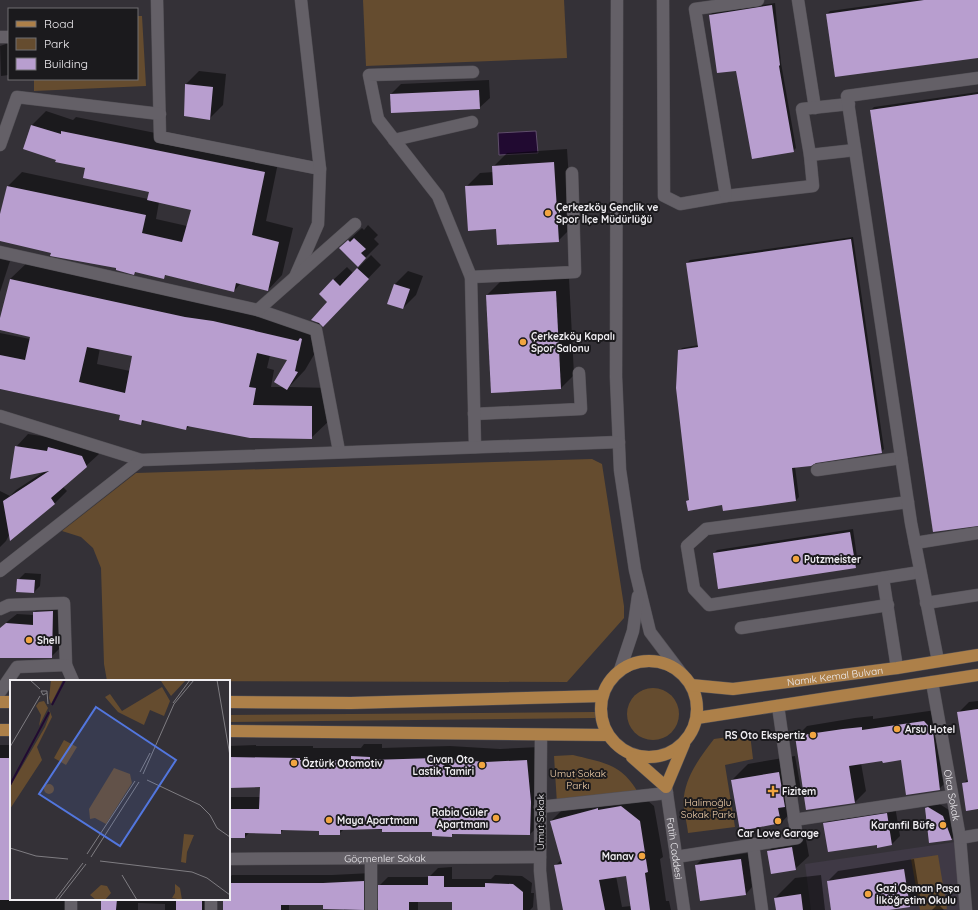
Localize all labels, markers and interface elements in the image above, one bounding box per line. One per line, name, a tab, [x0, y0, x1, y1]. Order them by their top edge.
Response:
legend	[8, 8, 138, 80]
text: Road	[44, 16, 74, 31]
text: Park	[44, 36, 69, 51]
text: Building	[44, 56, 88, 71]
place label: Çerkezköy Gençlik ve Spor İlçe Müdürlüğü	[556, 201, 658, 226]
marker: Çerkezköy Gençlik ve Spor İlçe Müdürlüğü	[543, 208, 553, 218]
place label: Çerkezköy Kapalı Spor Salonu	[531, 330, 615, 355]
marker: Çerkezköy Kapalı Spor Salonu	[518, 337, 528, 347]
place label: Putzmeister	[804, 553, 862, 566]
marker: Putzmeister	[791, 554, 801, 564]
place label: Shell	[37, 634, 60, 647]
marker: Shell	[24, 635, 34, 645]
street label: Namık Kemal Bulvarı	[786, 663, 884, 689]
inset map	[10, 680, 230, 900]
place label: Arsu Hotel	[905, 723, 955, 736]
marker: Arsu Hotel	[892, 724, 902, 734]
place label: RS Oto Ekspertiz	[725, 729, 805, 742]
marker: RS Oto Ekspertiz	[808, 730, 818, 740]
place label: Cıvan Oto Lastik Tamiri	[413, 753, 474, 778]
place label: Öztürk Otomotiv	[302, 756, 383, 770]
marker: Öztürk Otomotiv	[289, 758, 299, 768]
marker: Cıvan Oto Lastik Tamiri	[477, 760, 487, 770]
park label: Umut Sokak Parkı	[550, 767, 606, 792]
street label: Olca Sokak	[941, 768, 963, 822]
marker: Fizitem	[767, 785, 779, 797]
place label: Fizitem	[782, 785, 816, 798]
street label: Umut Sokak	[534, 794, 547, 850]
park label: Halimoğlu Sokak Parkı	[681, 796, 735, 821]
place label: Rabia Güler Apartmanı	[431, 806, 489, 831]
marker: Rabia Güler Apartmanı	[491, 813, 501, 823]
place label: Maya Apartmanı	[337, 814, 418, 827]
marker: Maya Apartmanı	[324, 815, 334, 825]
street label: Fatih Caddesi	[664, 816, 686, 880]
marker: Car Love Garage	[773, 816, 783, 826]
place label: Karanfil Büfe	[871, 819, 935, 832]
marker: Karanfil Büfe	[938, 820, 948, 830]
place label: Car Love Garage	[737, 827, 819, 840]
place label: Manav	[602, 850, 634, 863]
street label: Göçmenler Sokak	[344, 851, 426, 865]
marker: Manav	[637, 851, 647, 861]
place label: Gazi Osman Paşa İlköğretim Okulu	[876, 882, 959, 907]
marker: Gazi Osman Paşa İlköğretim Okulu	[863, 889, 873, 899]

